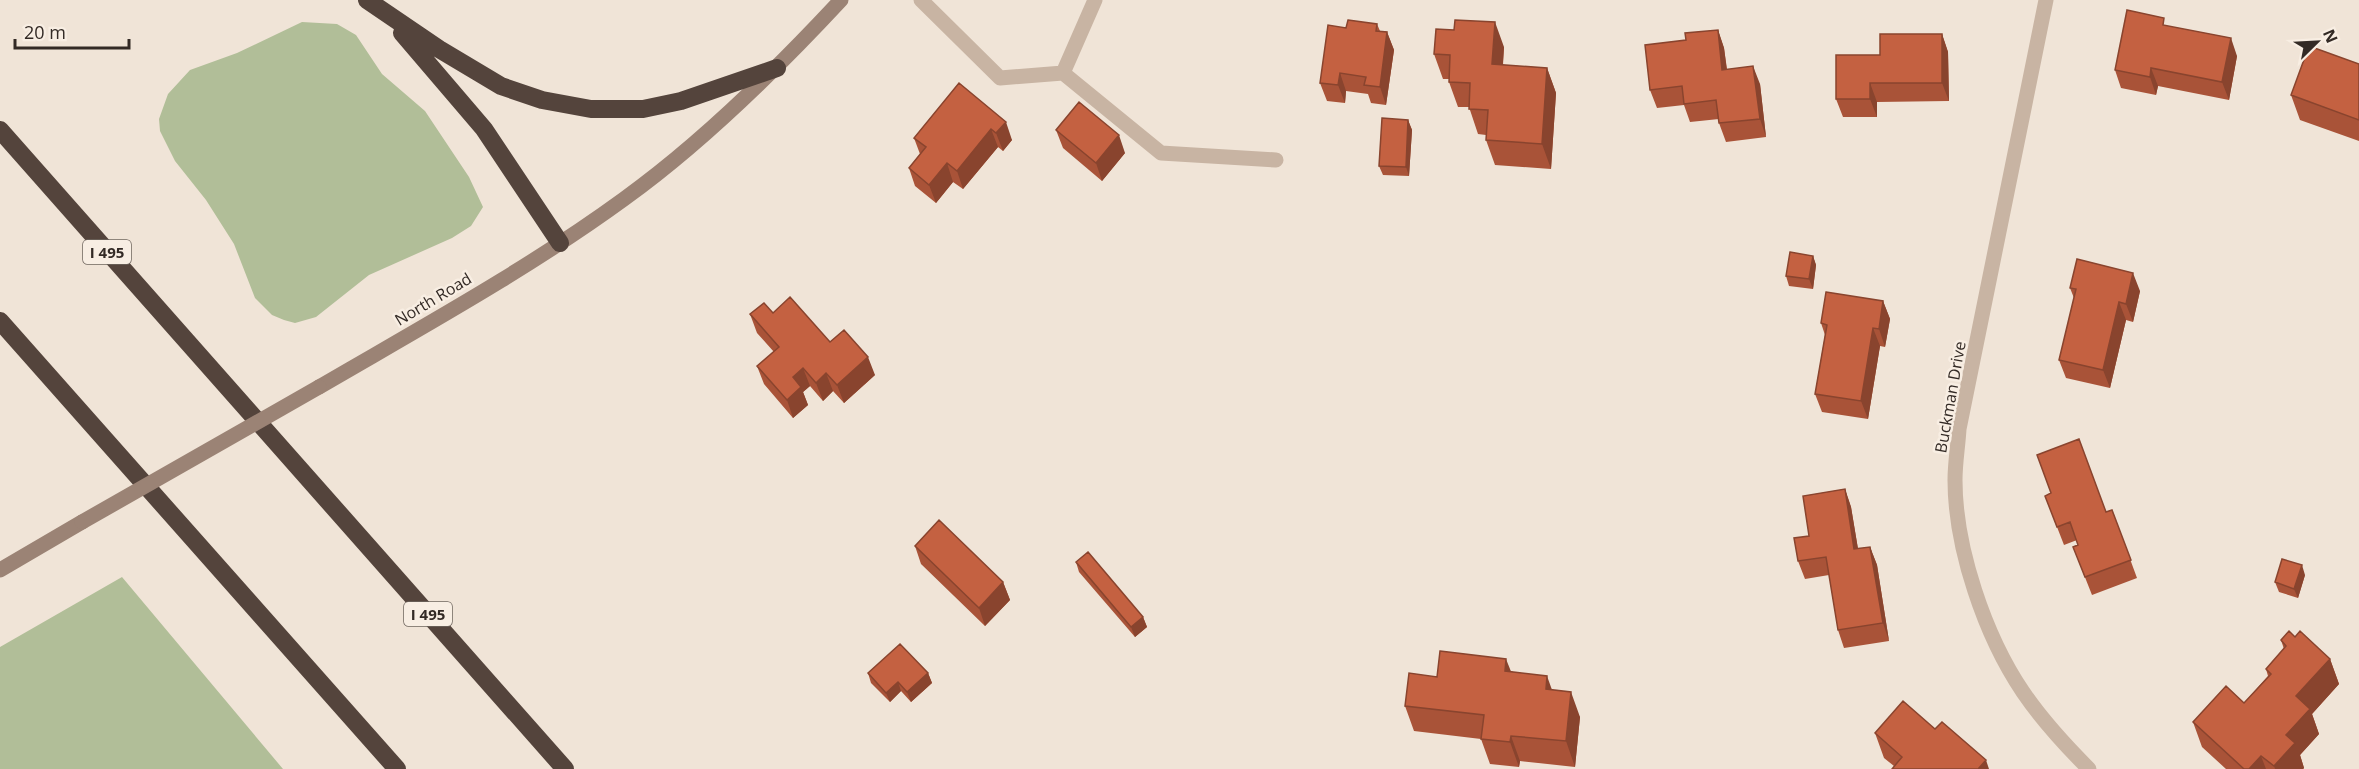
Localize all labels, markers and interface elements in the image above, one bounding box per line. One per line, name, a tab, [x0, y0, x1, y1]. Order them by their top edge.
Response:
scale bar	[15, 12, 129, 50]
north arrow	[2287, 12, 2347, 72]
text: 20 m	[24, 20, 66, 44]
text: N	[2318, 25, 2343, 46]
road number: I 495	[83, 240, 131, 264]
street label: North Road	[390, 267, 476, 331]
street label: Buckman Drive	[1929, 339, 1971, 455]
road number: I 495	[404, 602, 452, 626]

